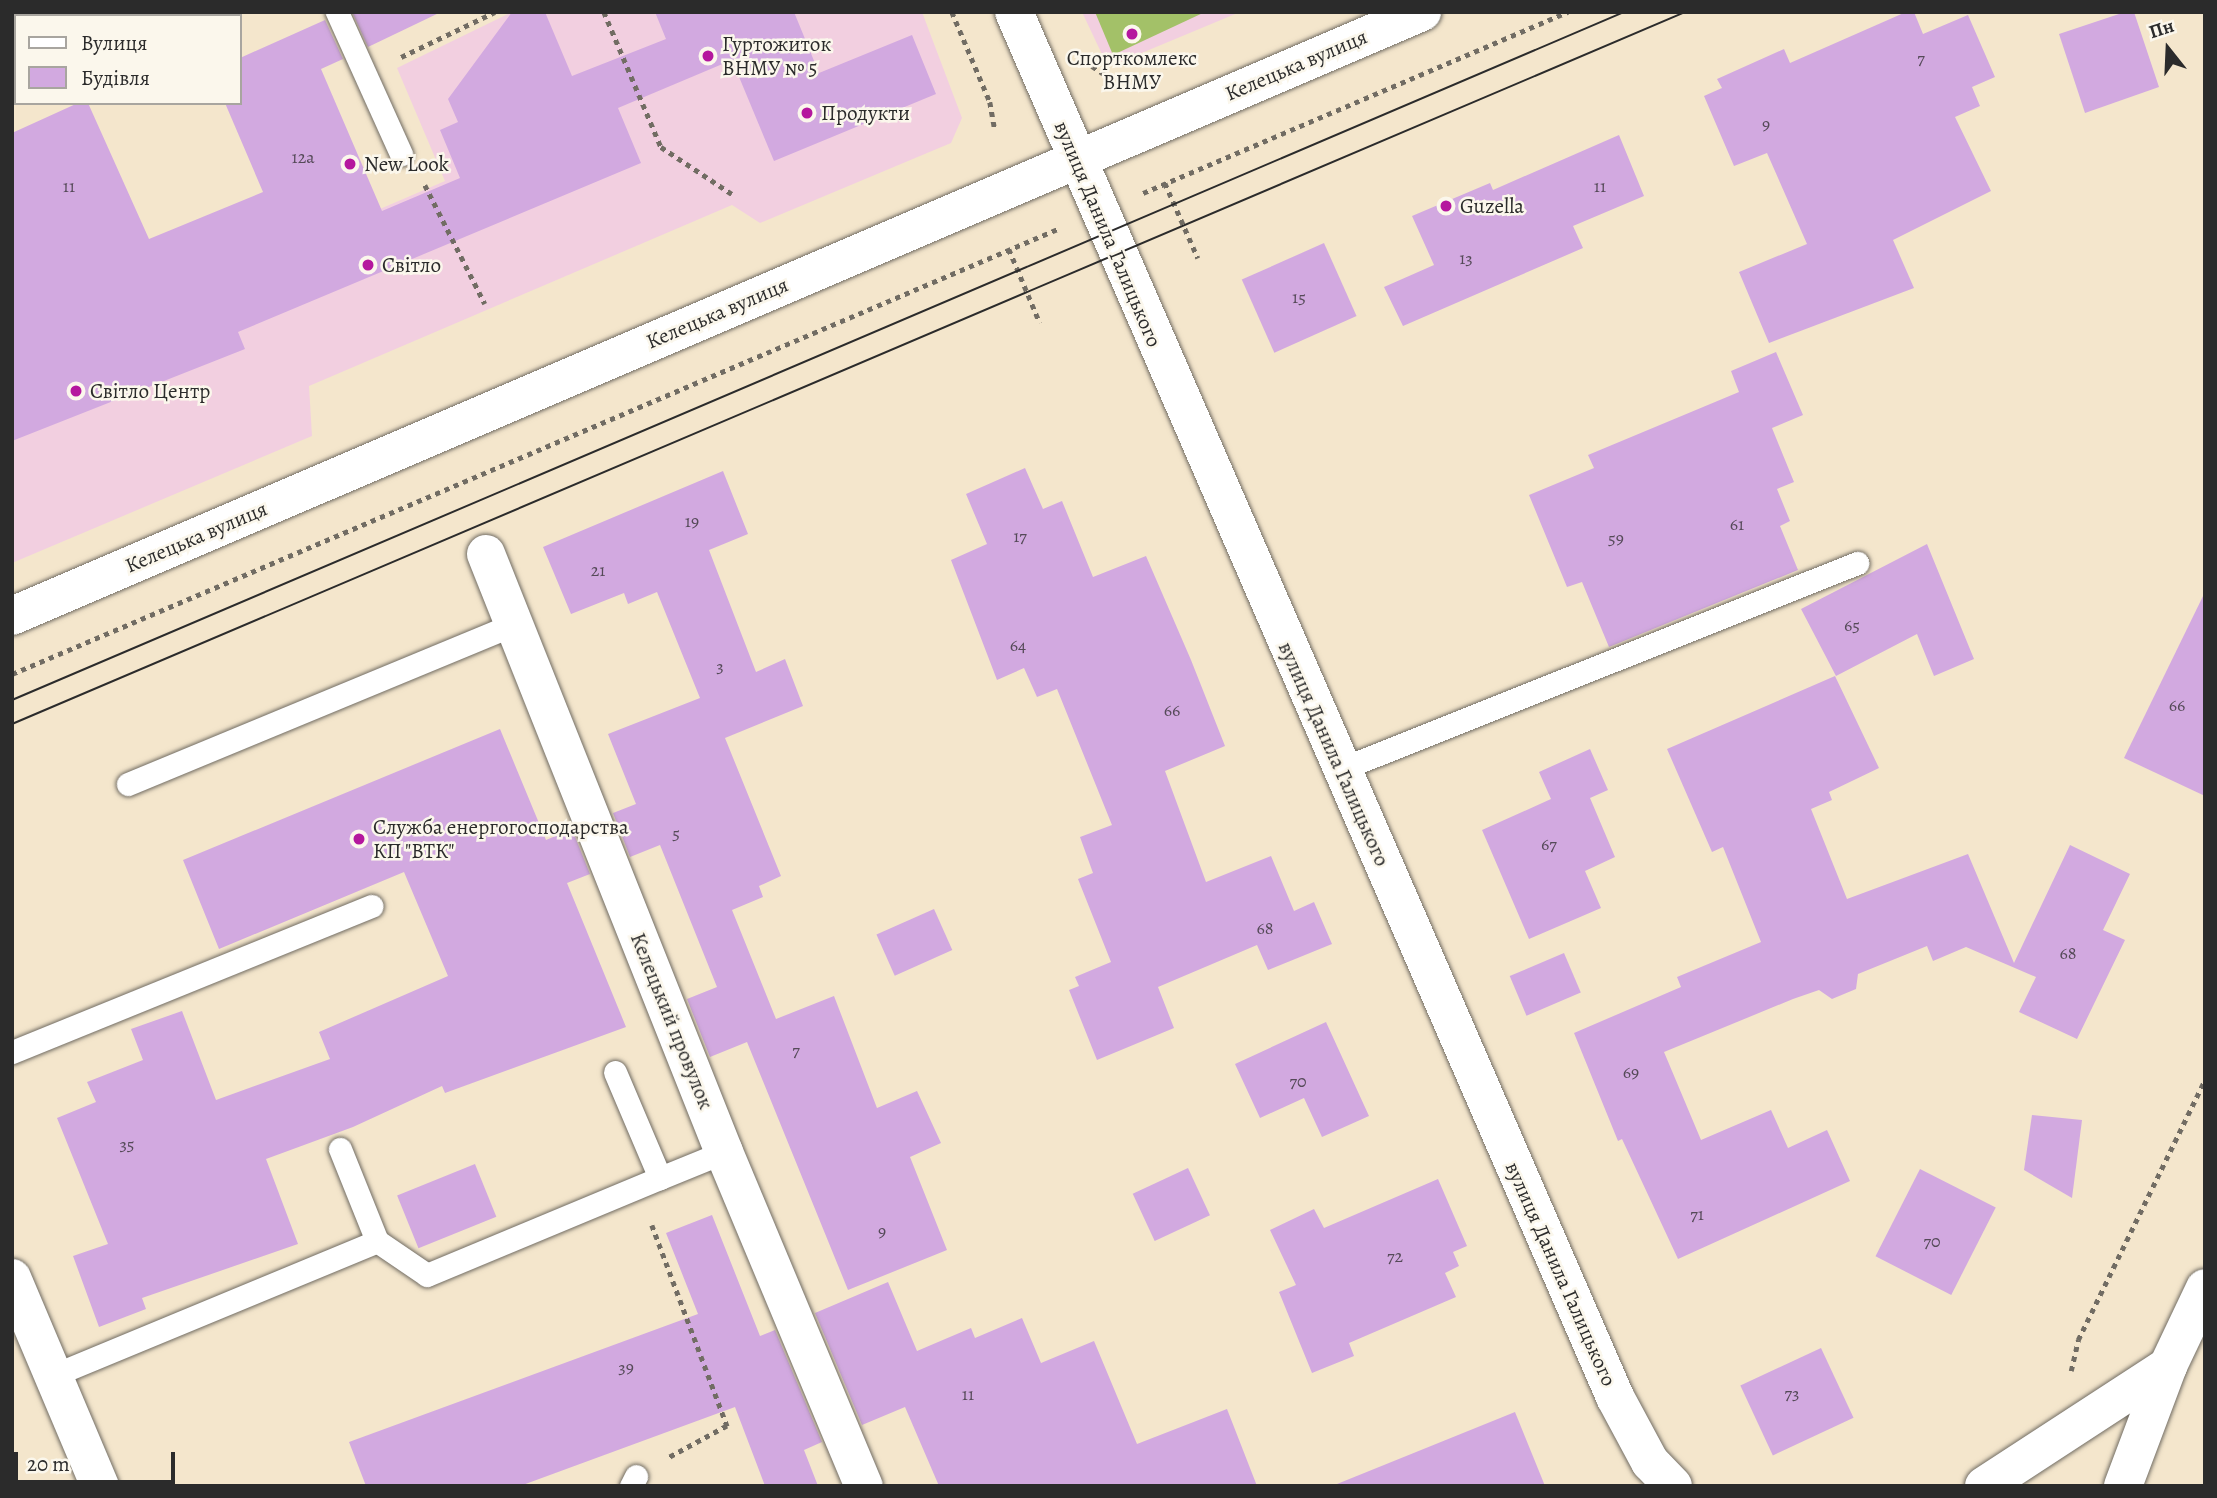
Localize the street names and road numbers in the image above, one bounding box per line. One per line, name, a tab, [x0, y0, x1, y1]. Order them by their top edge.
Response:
street label: Келецька вулиця	[1221, 24, 1371, 106]
street label: вулиця Данила Галицького	[1049, 117, 1167, 351]
street label: Келецька вулиця	[642, 272, 792, 354]
street label: Келецька вулиця	[121, 496, 271, 578]
street label: вулиця Данила Галицького	[1273, 638, 1395, 870]
street label: Келецький провулок	[625, 929, 719, 1113]
street label: вулиця Данила Галицького	[1500, 1158, 1622, 1390]

